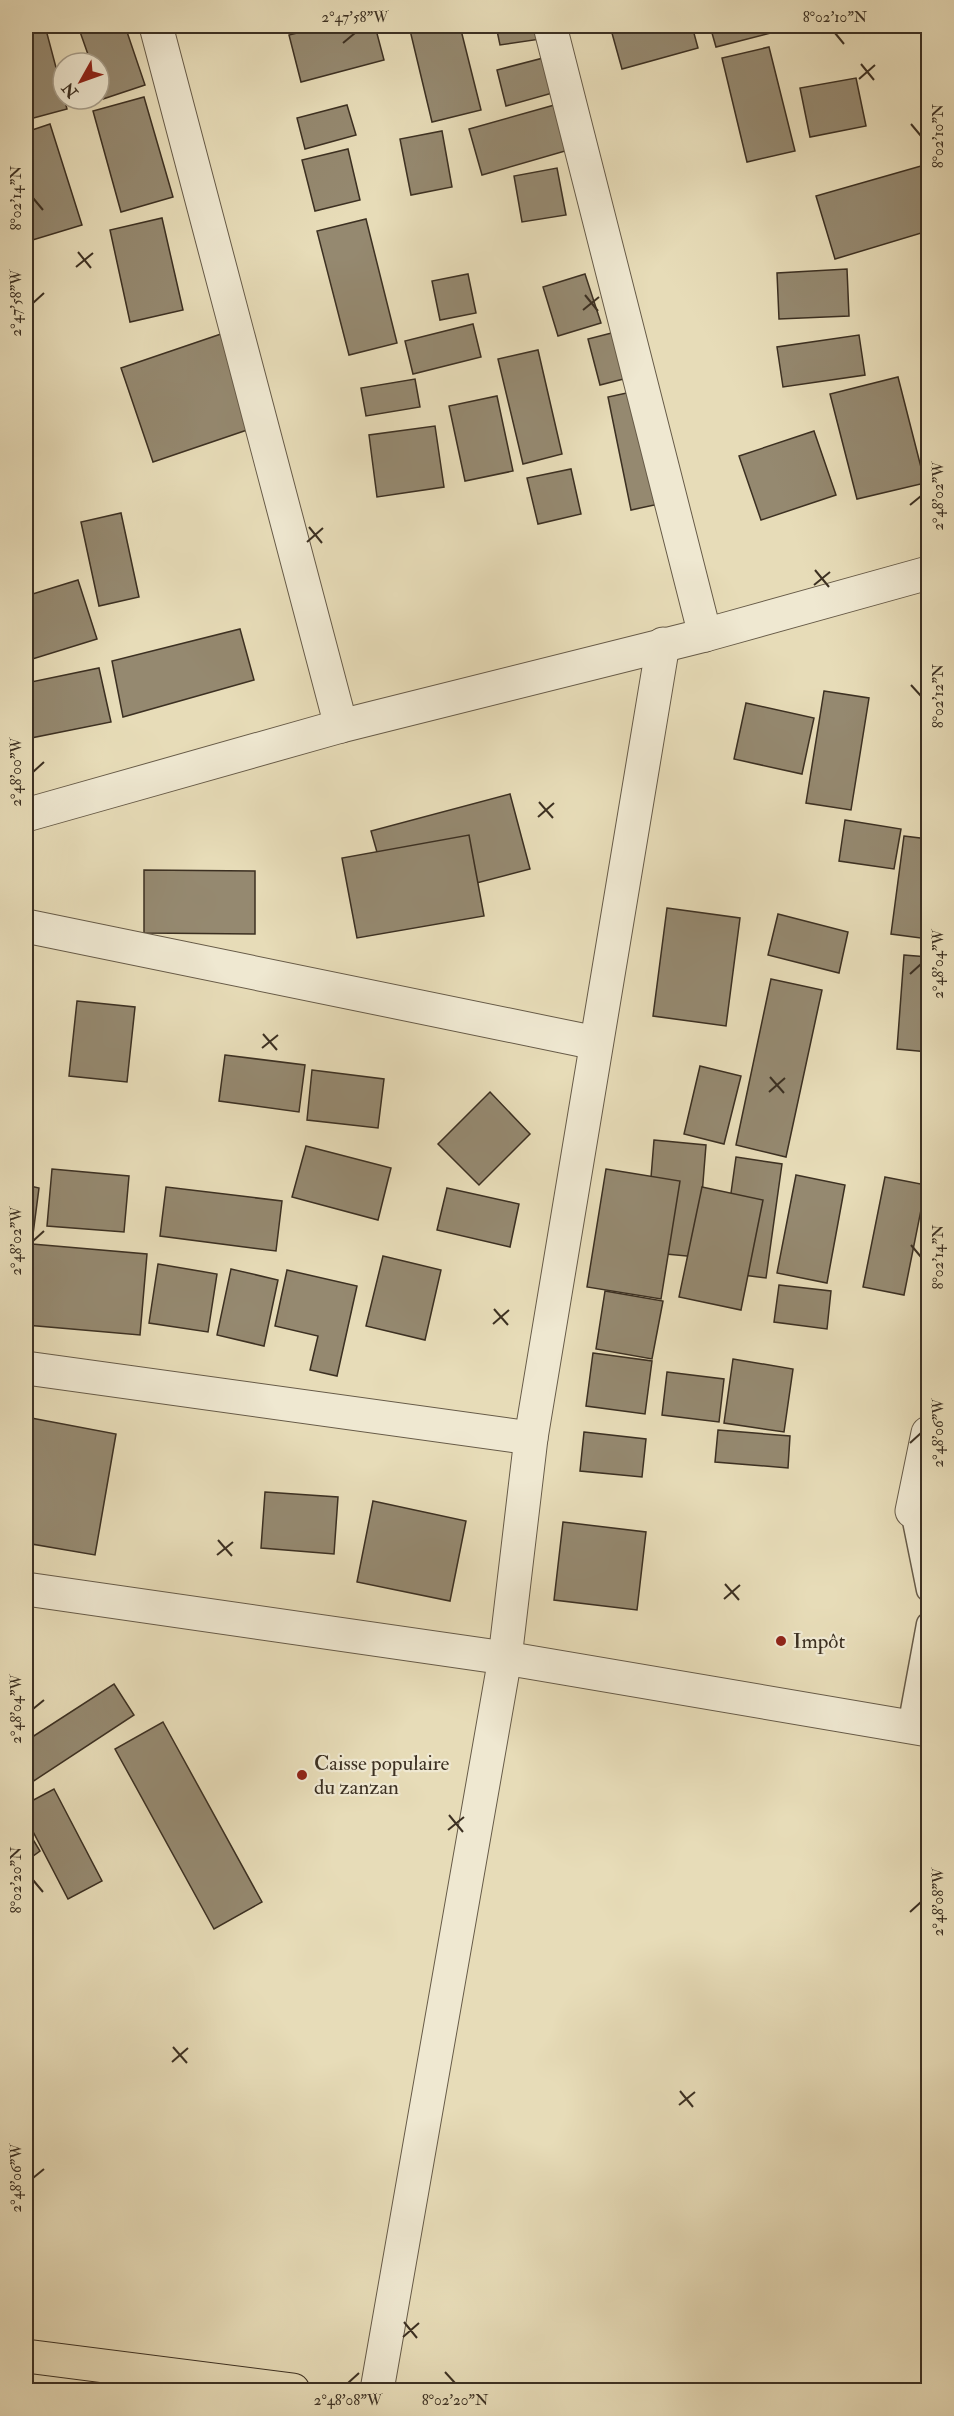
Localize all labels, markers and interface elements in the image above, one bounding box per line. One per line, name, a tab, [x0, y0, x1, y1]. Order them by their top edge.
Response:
text: 2°47'58"W	[322, 8, 389, 27]
text: 8°02'10"N	[803, 8, 868, 27]
north arrow	[51, 51, 111, 111]
text: N	[58, 78, 83, 103]
text: 8°02'10"N	[929, 103, 948, 168]
text: 8°02'14"N	[7, 165, 26, 230]
text: 2°47'58"W	[7, 269, 26, 336]
text: 2°48'02"W	[929, 461, 948, 530]
text: 8°02'12"N	[929, 663, 948, 728]
text: 2°48'00"W	[7, 737, 26, 807]
text: 2°48'04"W	[929, 929, 948, 999]
text: 2°48'02"W	[7, 1206, 26, 1275]
text: 8°02'14"N	[929, 1224, 948, 1289]
text: 2°48'06"W	[929, 1398, 948, 1467]
place label: Impôt	[793, 1628, 845, 1655]
marker: Impôt	[774, 1634, 788, 1648]
text: 2°48'04"W	[7, 1674, 26, 1744]
place label: Caisse populaire du zanzan	[314, 1750, 450, 1801]
marker: Caisse populaire du zanzan	[295, 1768, 309, 1782]
text: 8°02'20"N	[7, 1846, 26, 1913]
text: 2°48'08"W	[929, 1867, 948, 1936]
text: 2°48'06"W	[7, 2143, 26, 2212]
text: 2°48'08"W	[314, 2391, 383, 2410]
text: 8°02'20"N	[422, 2391, 489, 2410]

